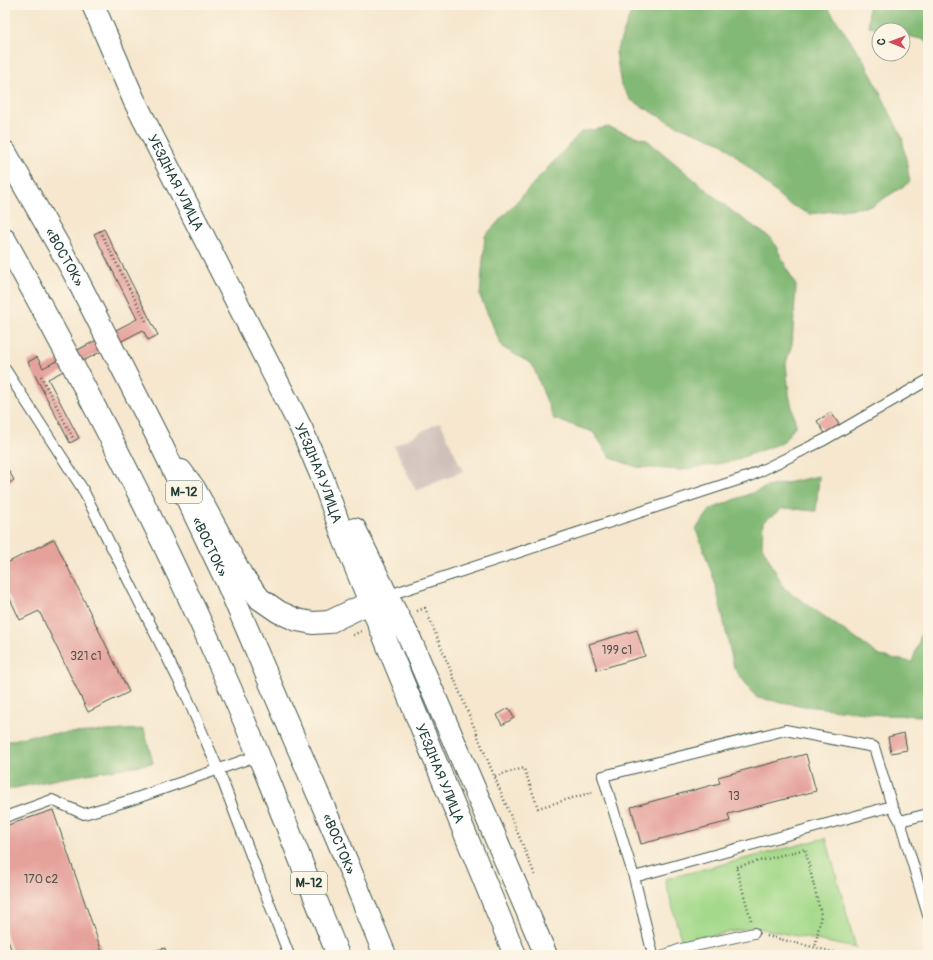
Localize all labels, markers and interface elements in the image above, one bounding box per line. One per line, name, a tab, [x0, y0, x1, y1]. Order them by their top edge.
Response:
north arrow	[871, 22, 911, 62]
text: С	[875, 38, 888, 45]
street label: УЕЗДНАЯ УЛИЦА	[144, 131, 208, 233]
street label: «ВОСТОК»	[42, 225, 88, 289]
street label: УЕЗДНАЯ УЛИЦА	[291, 420, 346, 525]
road number: М-12	[166, 481, 202, 503]
street label: «ВОСТОК»	[189, 514, 232, 579]
house number: 199 с1	[602, 643, 632, 658]
house number: 321 с1	[70, 649, 102, 664]
street label: УЕЗДНАЯ УЛИЦА	[412, 721, 468, 826]
house number: 13	[728, 789, 740, 804]
street label: «ВОСТОК»	[319, 811, 359, 877]
house number: 170 с2	[24, 872, 59, 887]
road number: М-12	[291, 872, 327, 894]

